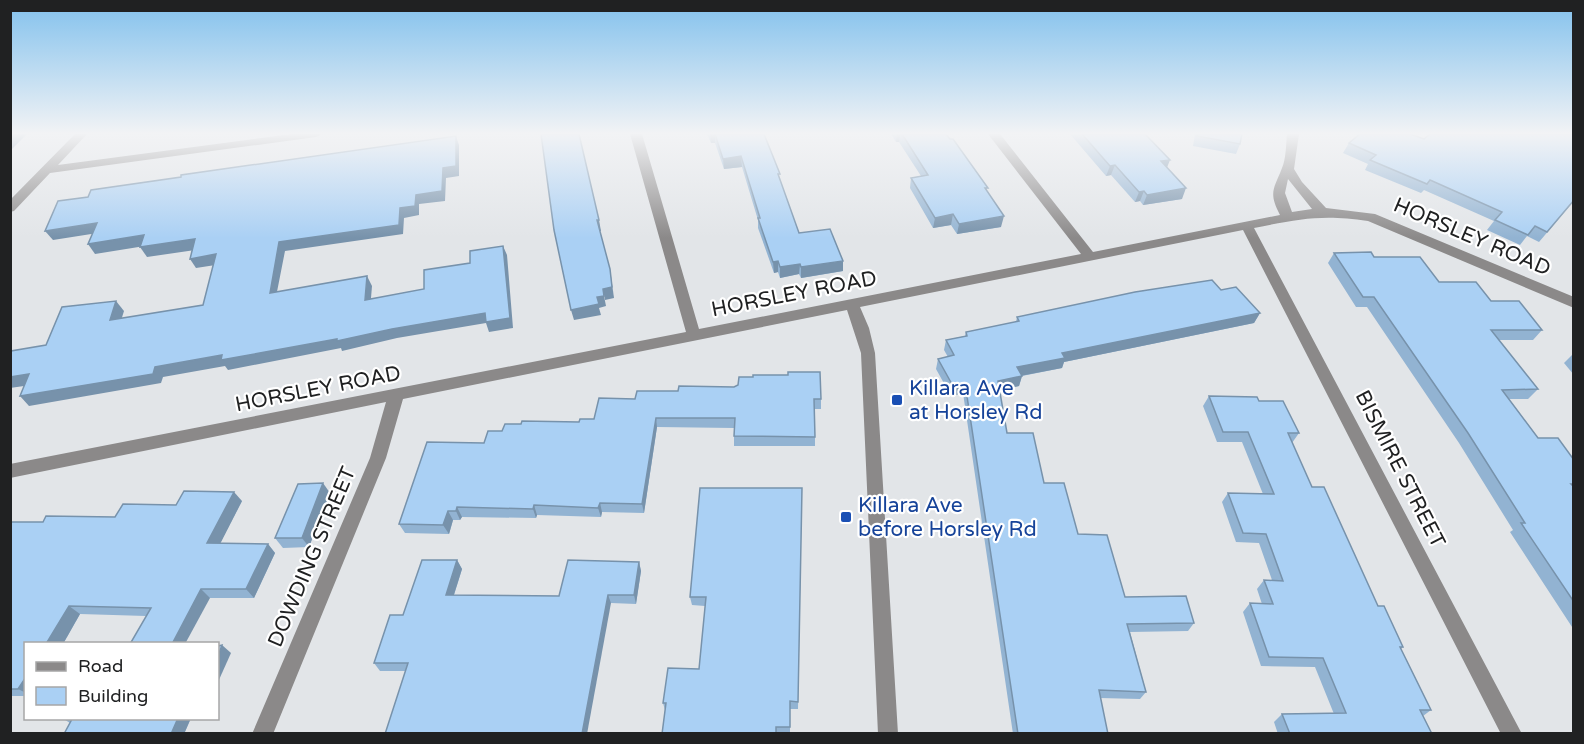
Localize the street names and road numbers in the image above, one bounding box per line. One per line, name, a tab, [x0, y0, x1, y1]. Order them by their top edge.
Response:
street label: HORSLEY ROAD	[1390, 193, 1554, 281]
street label: HORSLEY ROAD	[709, 266, 879, 322]
street label: HORSLEY ROAD	[233, 361, 403, 417]
street label: BISMIRE STREET	[1350, 386, 1451, 552]
street label: DOWDING STREET	[263, 463, 361, 651]

